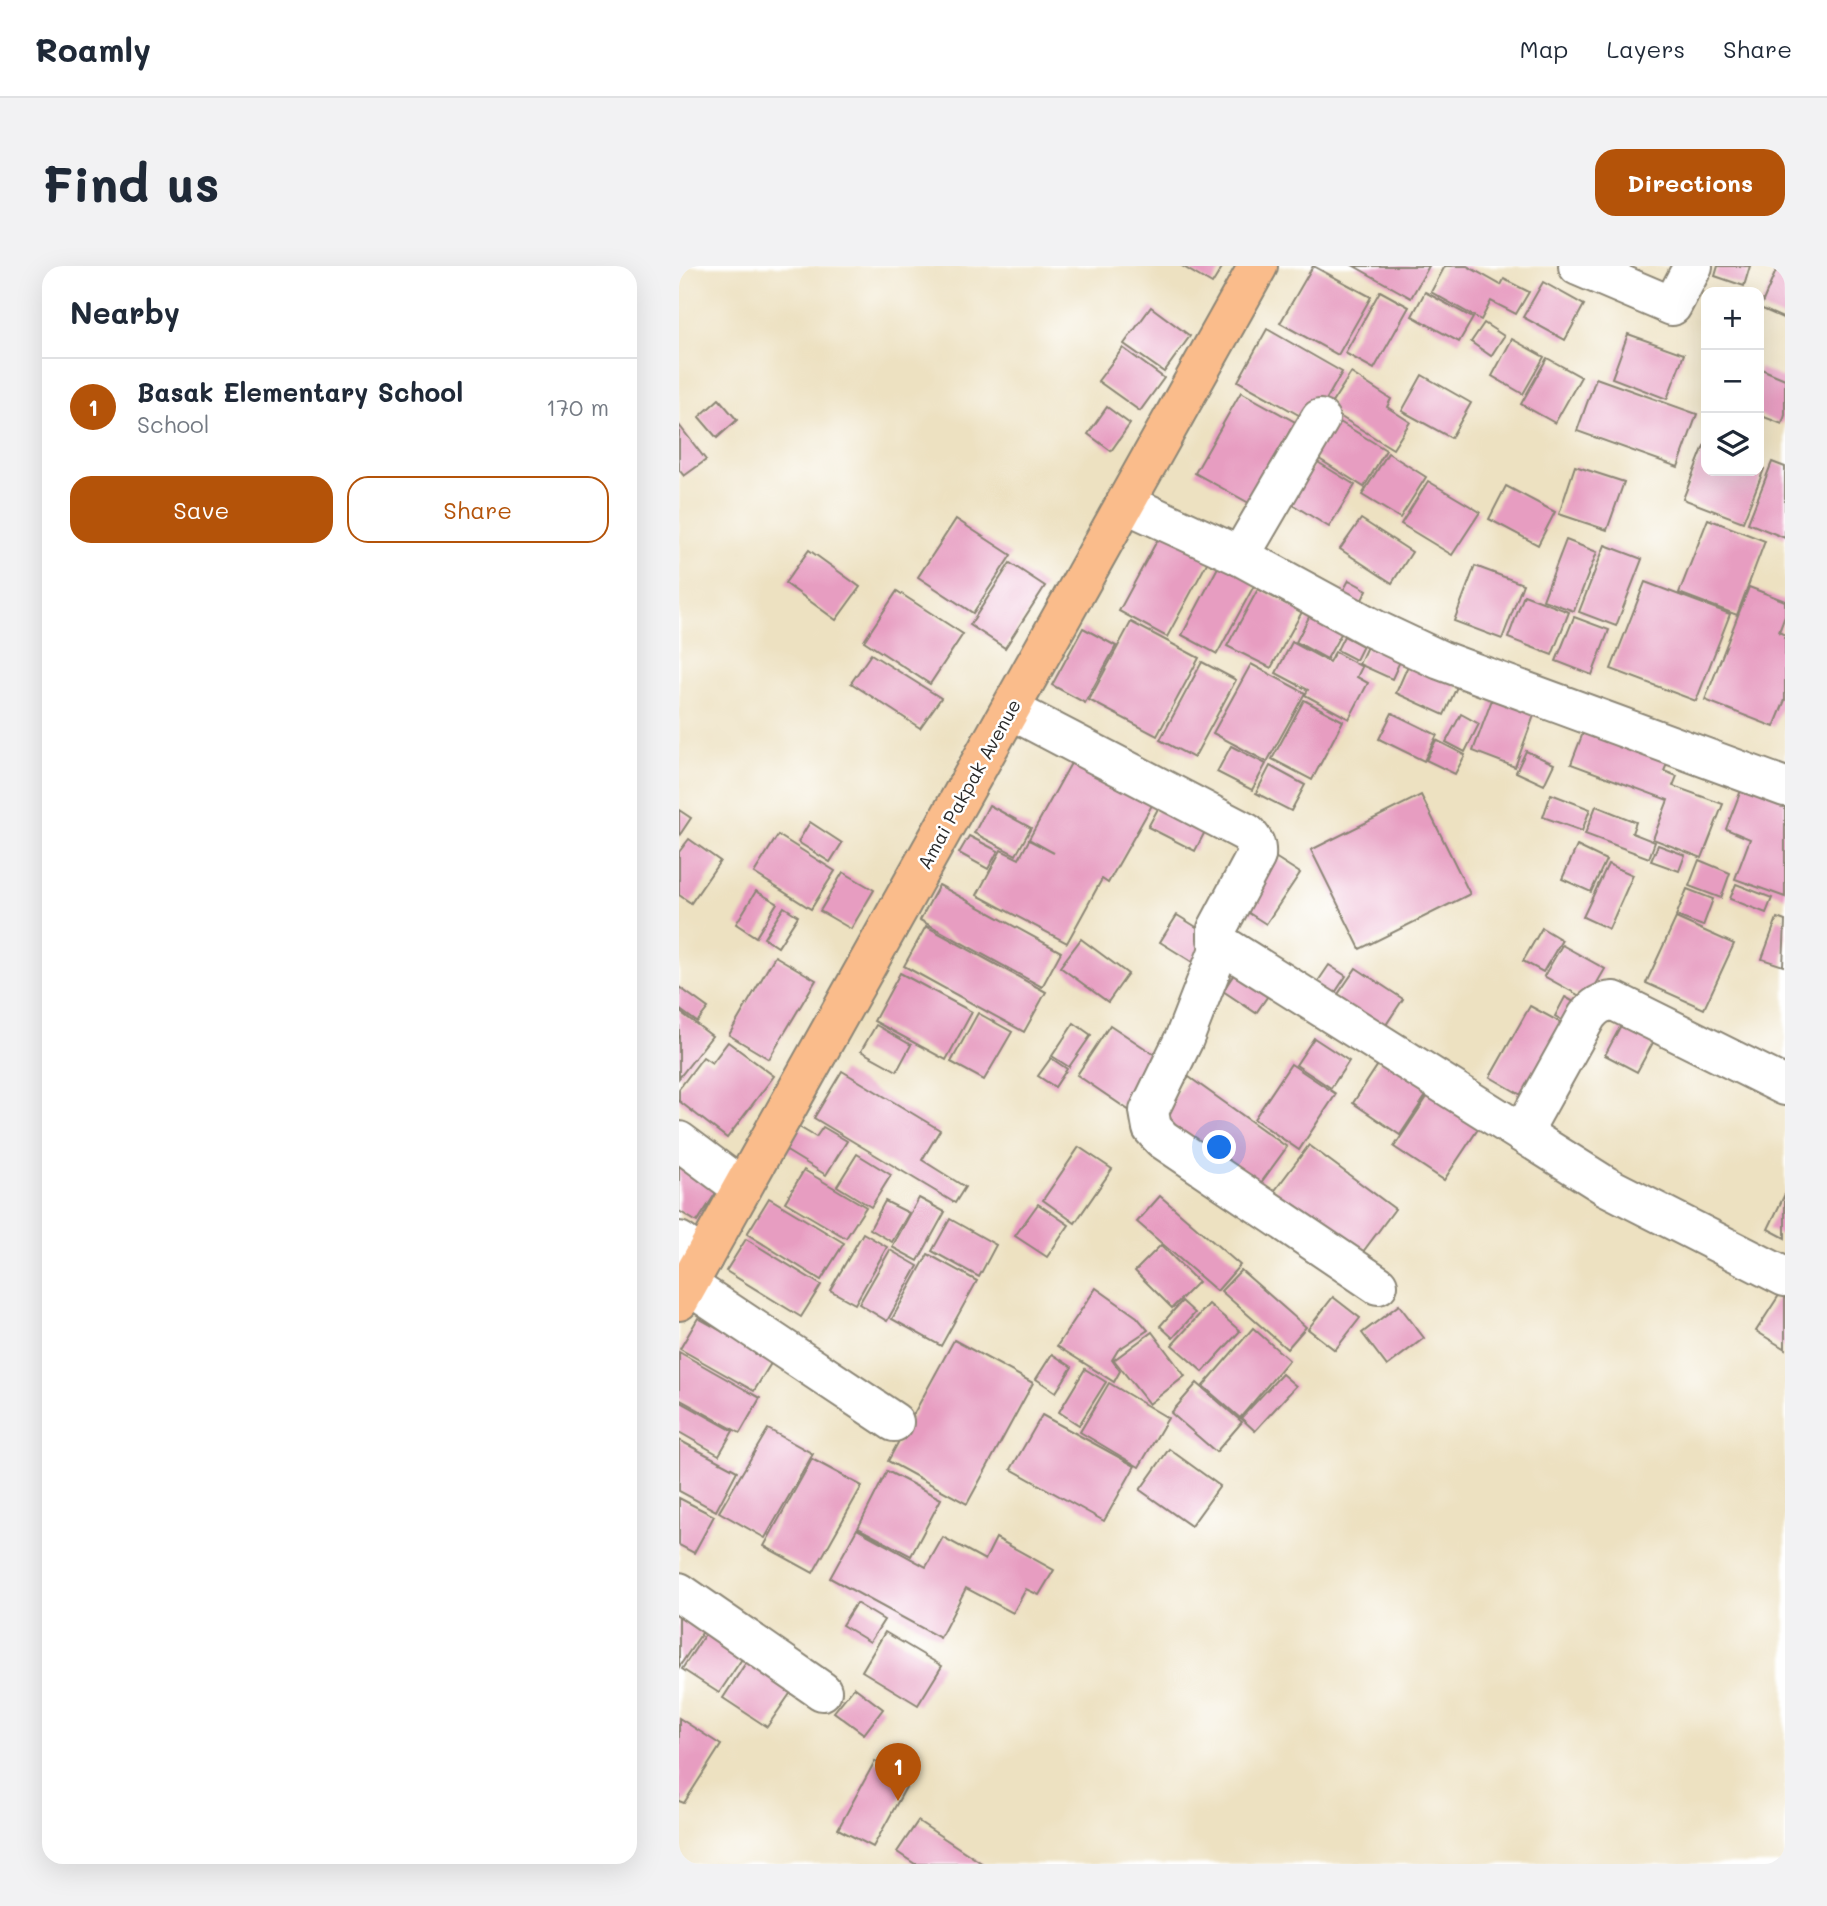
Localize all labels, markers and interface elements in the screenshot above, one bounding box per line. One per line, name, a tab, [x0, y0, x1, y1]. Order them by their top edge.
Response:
text: Roamly	[35, 27, 151, 70]
text: Map	[1520, 33, 1568, 64]
text: Layers	[1606, 33, 1685, 64]
text: Share	[1723, 33, 1792, 64]
button: Directions	[1595, 149, 1785, 216]
text: Find us	[42, 151, 220, 214]
map controls	[1701, 287, 1764, 476]
button: +	[1701, 287, 1764, 350]
text: Nearby	[70, 292, 180, 332]
button: −	[1701, 350, 1764, 413]
text: Basak Elementary School	[137, 375, 463, 409]
text: 1	[88, 392, 98, 422]
text: 170 m	[546, 392, 609, 422]
text: School	[137, 409, 210, 439]
button: layers	[1701, 413, 1764, 476]
button: Save	[70, 476, 333, 543]
button: Share	[347, 476, 609, 543]
street label: Amai Pakpak Avenue	[911, 694, 1026, 873]
your location	[1202, 1130, 1236, 1164]
pin: 1	[875, 1743, 921, 1801]

